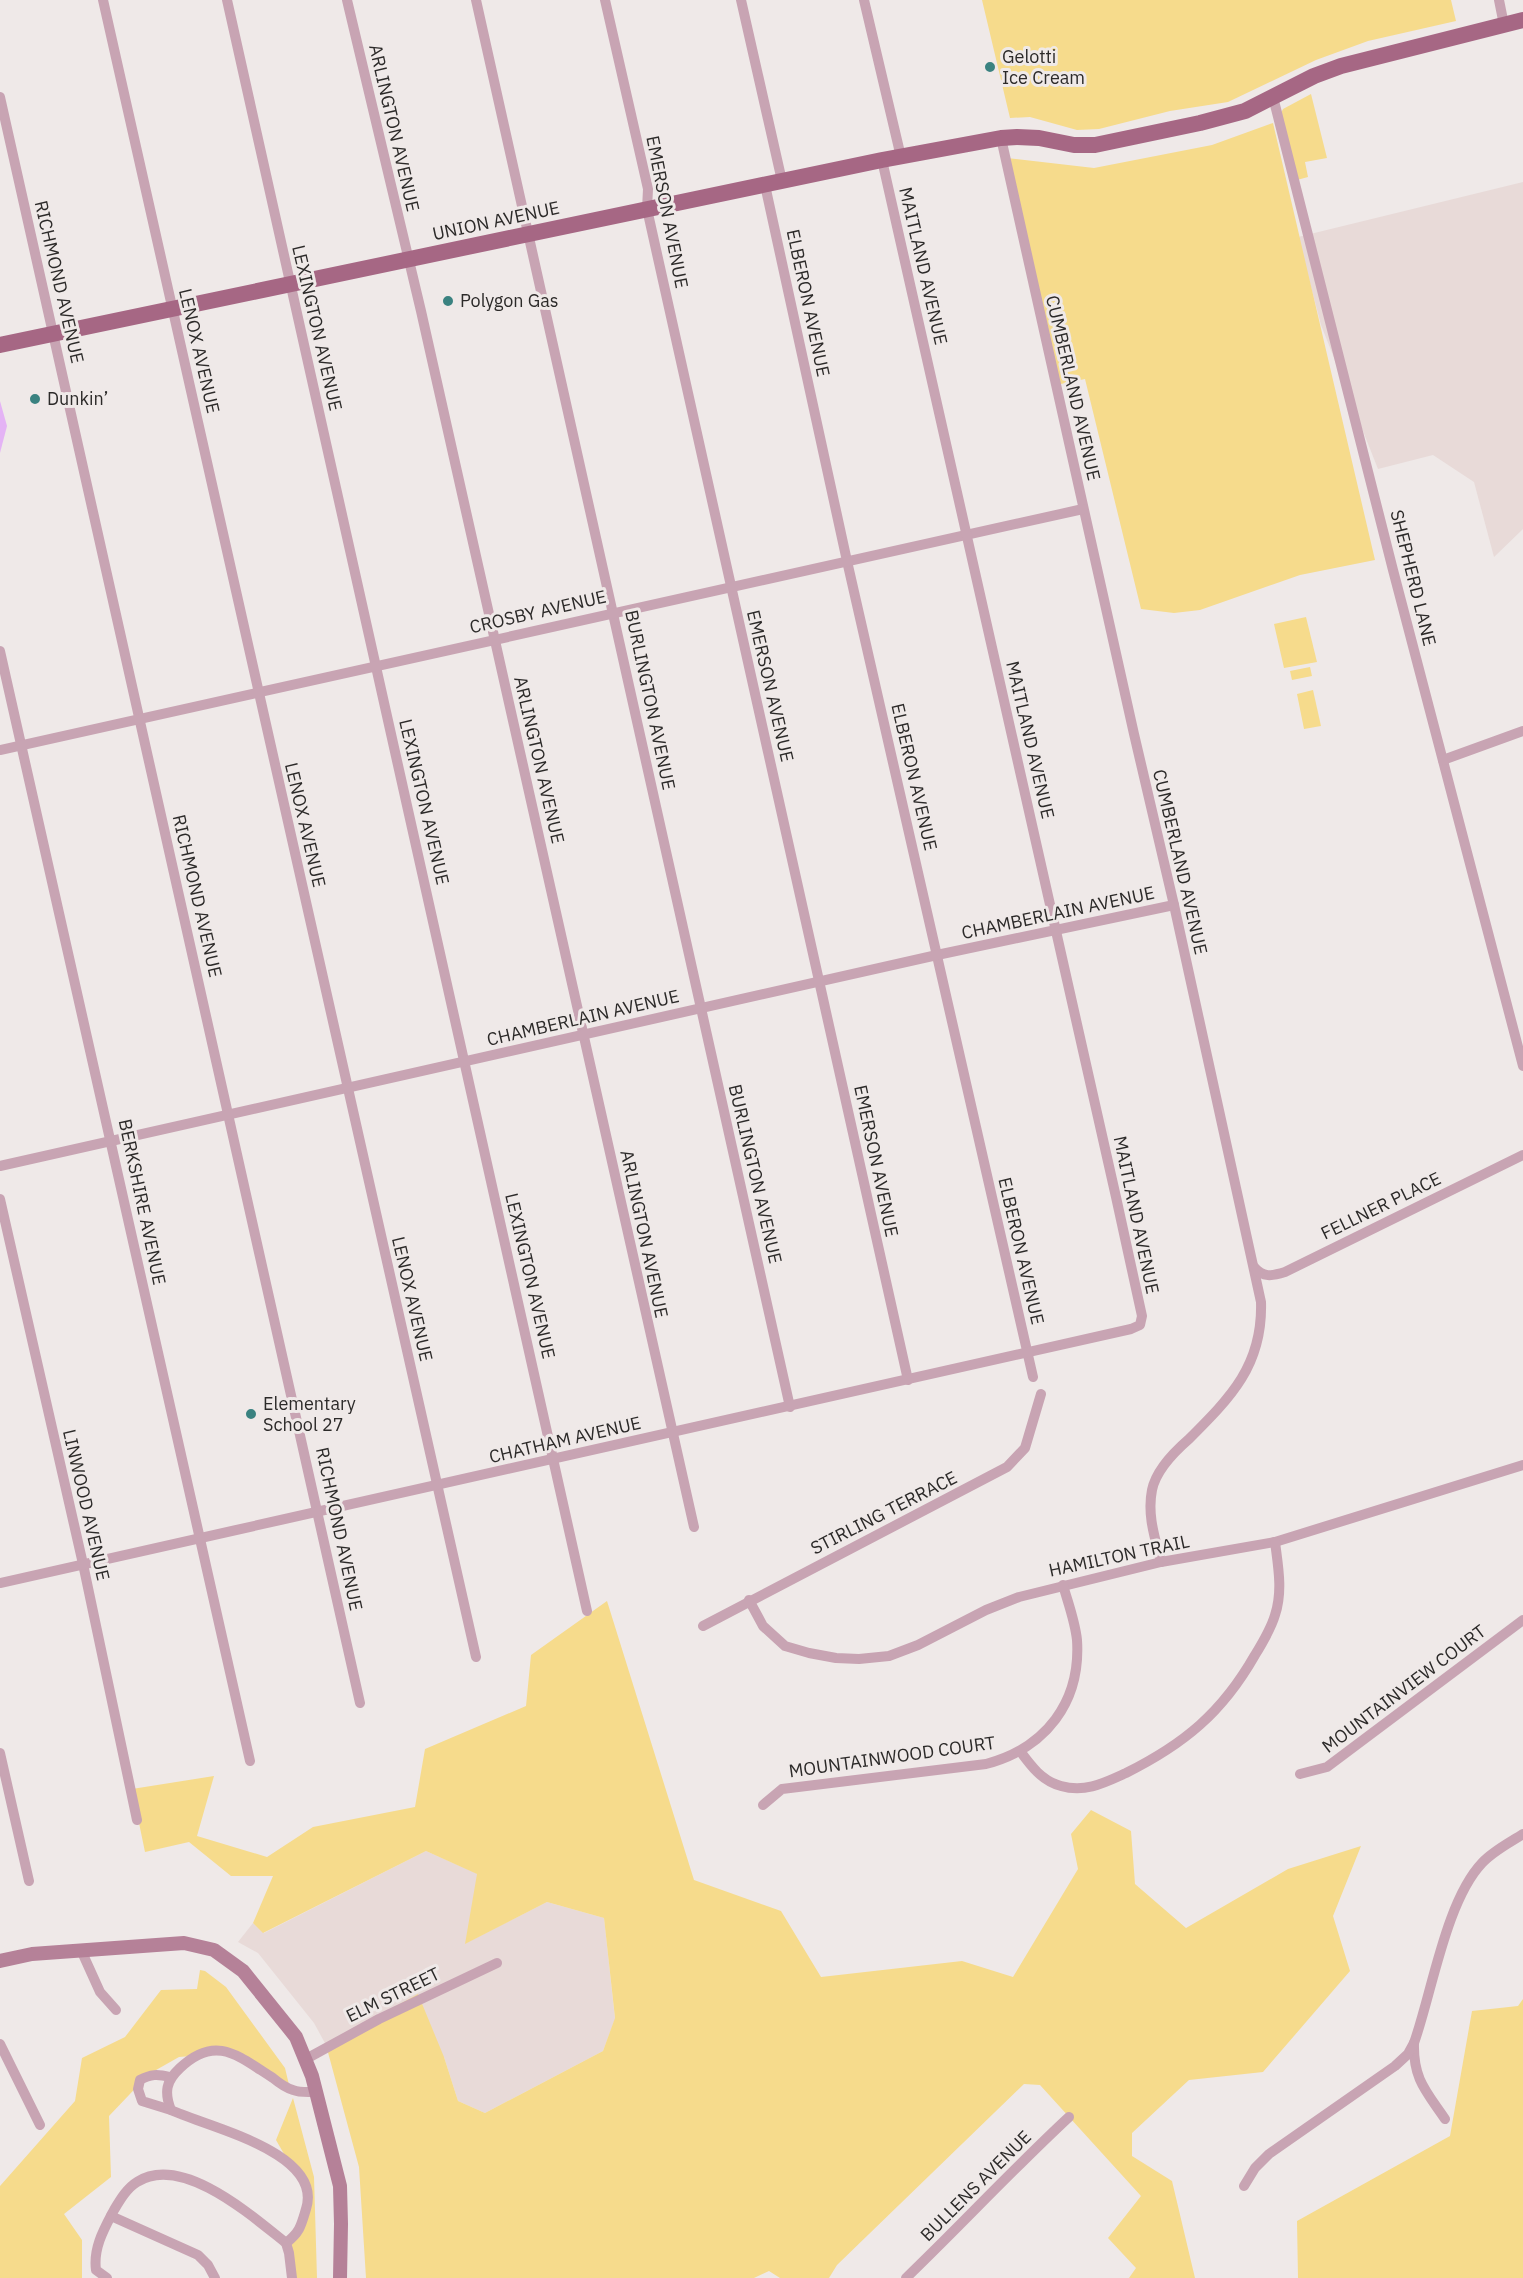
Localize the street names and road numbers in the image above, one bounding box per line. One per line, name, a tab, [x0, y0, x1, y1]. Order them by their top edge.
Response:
street label: ARLINGTON AVENUE	[364, 42, 425, 214]
street label: EMERSON AVENUE	[641, 134, 694, 290]
street label: MAITLAND AVENUE	[894, 185, 953, 347]
street label: UNION AVENUE	[430, 196, 562, 245]
street label: RICHMOND AVENUE	[30, 198, 89, 366]
street label: ELBERON AVENUE	[782, 227, 835, 379]
street label: LEXINGTON AVENUE	[287, 243, 348, 413]
street label: LENOX AVENUE	[174, 286, 225, 416]
street label: CUMBERLAND AVENUE	[1041, 293, 1106, 483]
street label: SHEPHERD LANE	[1385, 507, 1442, 648]
street label: CROSBY AVENUE	[467, 585, 608, 638]
street label: BURLINGTON AVENUE	[620, 608, 681, 792]
street label: EMERSON AVENUE	[742, 608, 799, 764]
street label: MAITLAND AVENUE	[1001, 659, 1060, 821]
street label: ARLINGTON AVENUE	[509, 674, 570, 846]
street label: ELBERON AVENUE	[886, 701, 943, 853]
street label: LEXINGTON AVENUE	[394, 717, 455, 887]
street label: LENOX AVENUE	[280, 760, 331, 890]
street label: CUMBERLAND AVENUE	[1148, 767, 1213, 957]
street label: RICHMOND AVENUE	[168, 812, 227, 980]
street label: CHAMBERLAIN AVENUE	[959, 881, 1156, 944]
street label: CHAMBERLAIN AVENUE	[485, 984, 681, 1051]
street label: BURLINGTON AVENUE	[724, 1082, 787, 1266]
street label: EMERSON AVENUE	[849, 1083, 904, 1239]
street label: BERKSHIRE AVENUE	[114, 1117, 171, 1287]
street label: MAITLAND AVENUE	[1108, 1134, 1164, 1296]
street label: ARLINGTON AVENUE	[615, 1148, 674, 1320]
street label: FELLNER PLACE	[1317, 1167, 1445, 1245]
street label: ELBERON AVENUE	[993, 1175, 1050, 1327]
street label: LEXINGTON AVENUE	[500, 1191, 561, 1361]
street label: LENOX AVENUE	[387, 1234, 438, 1364]
street label: CHATHAM AVENUE	[487, 1411, 643, 1468]
street label: LINWOOD AVENUE	[58, 1427, 115, 1583]
street label: RICHMOND AVENUE	[311, 1445, 368, 1613]
street label: STIRLING TERRACE	[807, 1466, 961, 1559]
street label: HAMILTON TRAIL	[1047, 1529, 1191, 1582]
street label: MOUNTAINVIEW COURT	[1317, 1620, 1490, 1758]
street label: MOUNTAINWOOD COURT	[787, 1731, 997, 1782]
street label: ELM STREET	[342, 1962, 444, 2027]
street label: BULLENS AVENUE	[915, 2125, 1036, 2246]

